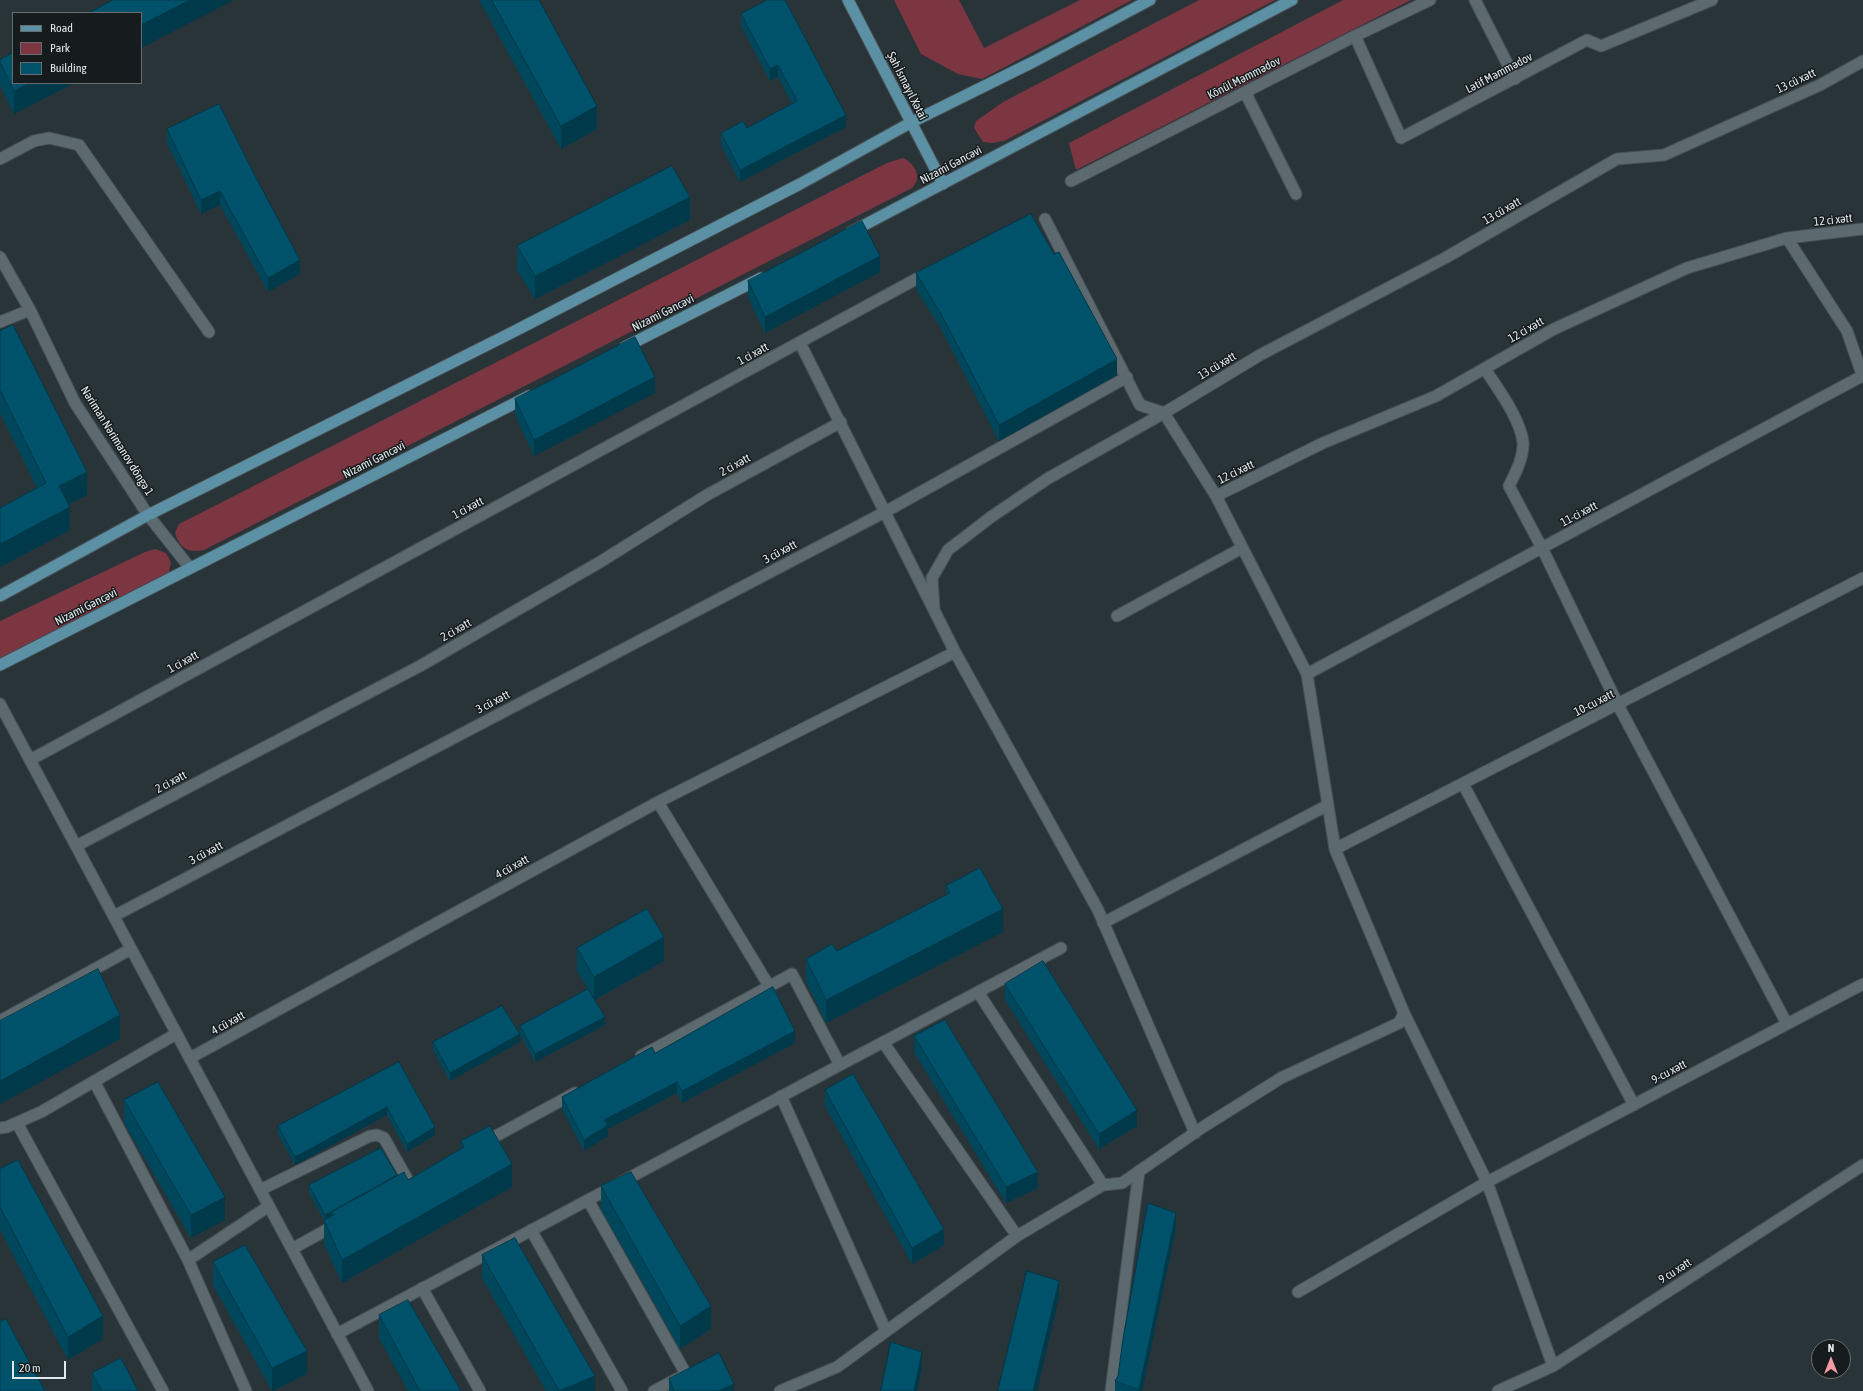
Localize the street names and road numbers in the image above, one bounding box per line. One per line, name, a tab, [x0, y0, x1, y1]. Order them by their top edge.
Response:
street label: Lətif Məmmədov	[1463, 49, 1535, 97]
street label: Şah İsmayıl Xətai	[884, 50, 930, 122]
street label: Könül Məmmədov	[1205, 53, 1283, 103]
street label: 13 cü xətt	[1774, 66, 1818, 96]
street label: Nizami Gəncəvi	[918, 143, 984, 187]
street label: 13 cü xətt	[1480, 194, 1524, 228]
street label: 12 ci xətt	[1813, 211, 1853, 229]
street label: Nizami Gəncəvi	[629, 291, 697, 335]
street label: 12 ci xətt	[1506, 314, 1546, 346]
street label: 1 ci xətt	[735, 340, 771, 368]
street label: 13 cü xətt	[1195, 349, 1239, 383]
street label: Nəriman Nərimanov döngə 1	[77, 384, 157, 498]
street label: Nizami Gəncəvi	[340, 438, 408, 482]
street label: 2 ci xətt	[717, 451, 753, 479]
street label: 12 ci xətt	[1215, 457, 1257, 487]
street label: 1 ci xətt	[450, 494, 486, 522]
street label: 11-ci xətt	[1558, 498, 1600, 530]
street label: 3 cü xətt	[761, 537, 799, 567]
street label: Nizami Gəncəvi	[52, 585, 120, 629]
street label: 2 ci xətt	[438, 615, 474, 645]
street label: 1 ci xətt	[165, 648, 201, 676]
street label: 3 cü xətt	[474, 687, 512, 717]
street label: 10-cu xətt	[1571, 687, 1617, 719]
street label: 2 ci xətt	[153, 768, 189, 796]
street label: 3 cü xətt	[187, 838, 225, 868]
street label: 4 cü xətt	[493, 852, 531, 882]
street label: 4 cü xətt	[209, 1008, 247, 1038]
street label: 9-cu xətt	[1649, 1057, 1689, 1087]
street label: 9 cu xətt	[1656, 1255, 1694, 1287]

